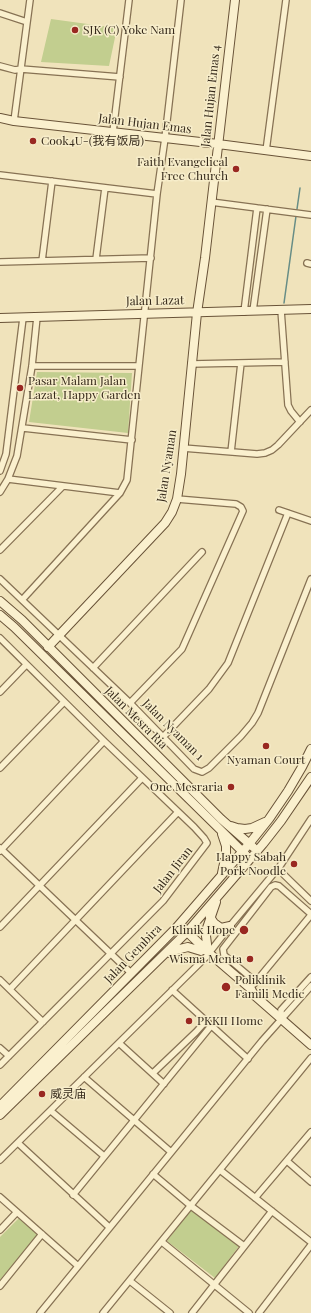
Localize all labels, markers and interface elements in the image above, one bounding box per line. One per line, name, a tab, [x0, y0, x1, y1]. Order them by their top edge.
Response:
place label: SJK (C) Yoke Nam	[83, 23, 175, 37]
marker: SJK (C) Yoke Nam	[70, 25, 80, 35]
street label: Jalan Hujan Emas 4	[198, 44, 224, 148]
street label: Jalan Hujan Emas	[98, 111, 192, 137]
place label: Cook4U-(我有饭局)	[41, 134, 144, 148]
marker: Cook4U-(我有饭局)	[28, 136, 38, 146]
place label: Faith Evangelical Free Church	[137, 155, 228, 183]
marker: Faith Evangelical Free Church	[231, 164, 241, 174]
street label: Jalan Lazat	[126, 293, 184, 309]
place label: Pasar Malam Jalan Lazat, Happy Garden	[28, 374, 141, 402]
marker: Pasar Malam Jalan Lazat, Happy Garden	[15, 383, 25, 393]
street label: Jalan Nyaman	[154, 429, 180, 503]
street label: Jalan Mesra Ria	[102, 684, 170, 752]
street label: Jalan Nyaman 1	[139, 696, 207, 764]
marker: Nyaman Court	[261, 741, 271, 751]
place label: Nyaman Court	[227, 753, 305, 767]
place label: One Mesraria	[150, 780, 223, 794]
marker: One Mesraria	[226, 782, 236, 792]
street label: Jalan Jiran	[150, 844, 196, 896]
place label: Happy Sabah Pork Noodle	[216, 850, 286, 878]
marker: Happy Sabah Pork Noodle	[289, 859, 299, 869]
street label: Jalan Gembira	[101, 922, 165, 986]
place label: Klinik Hope	[171, 923, 235, 937]
marker: Klinik Hope	[238, 924, 250, 936]
place label: Wisma Menta	[169, 952, 242, 966]
marker: Wisma Menta	[245, 954, 255, 964]
place label: Poliklinik Famili Medic	[235, 973, 304, 1001]
marker: Poliklinik Famili Medic	[220, 981, 232, 993]
place label: PKKII Home	[197, 1014, 263, 1028]
marker: PKKII Home	[184, 1016, 194, 1026]
place label: 威灵庙	[50, 1087, 86, 1101]
marker: 威灵庙	[37, 1089, 47, 1099]

